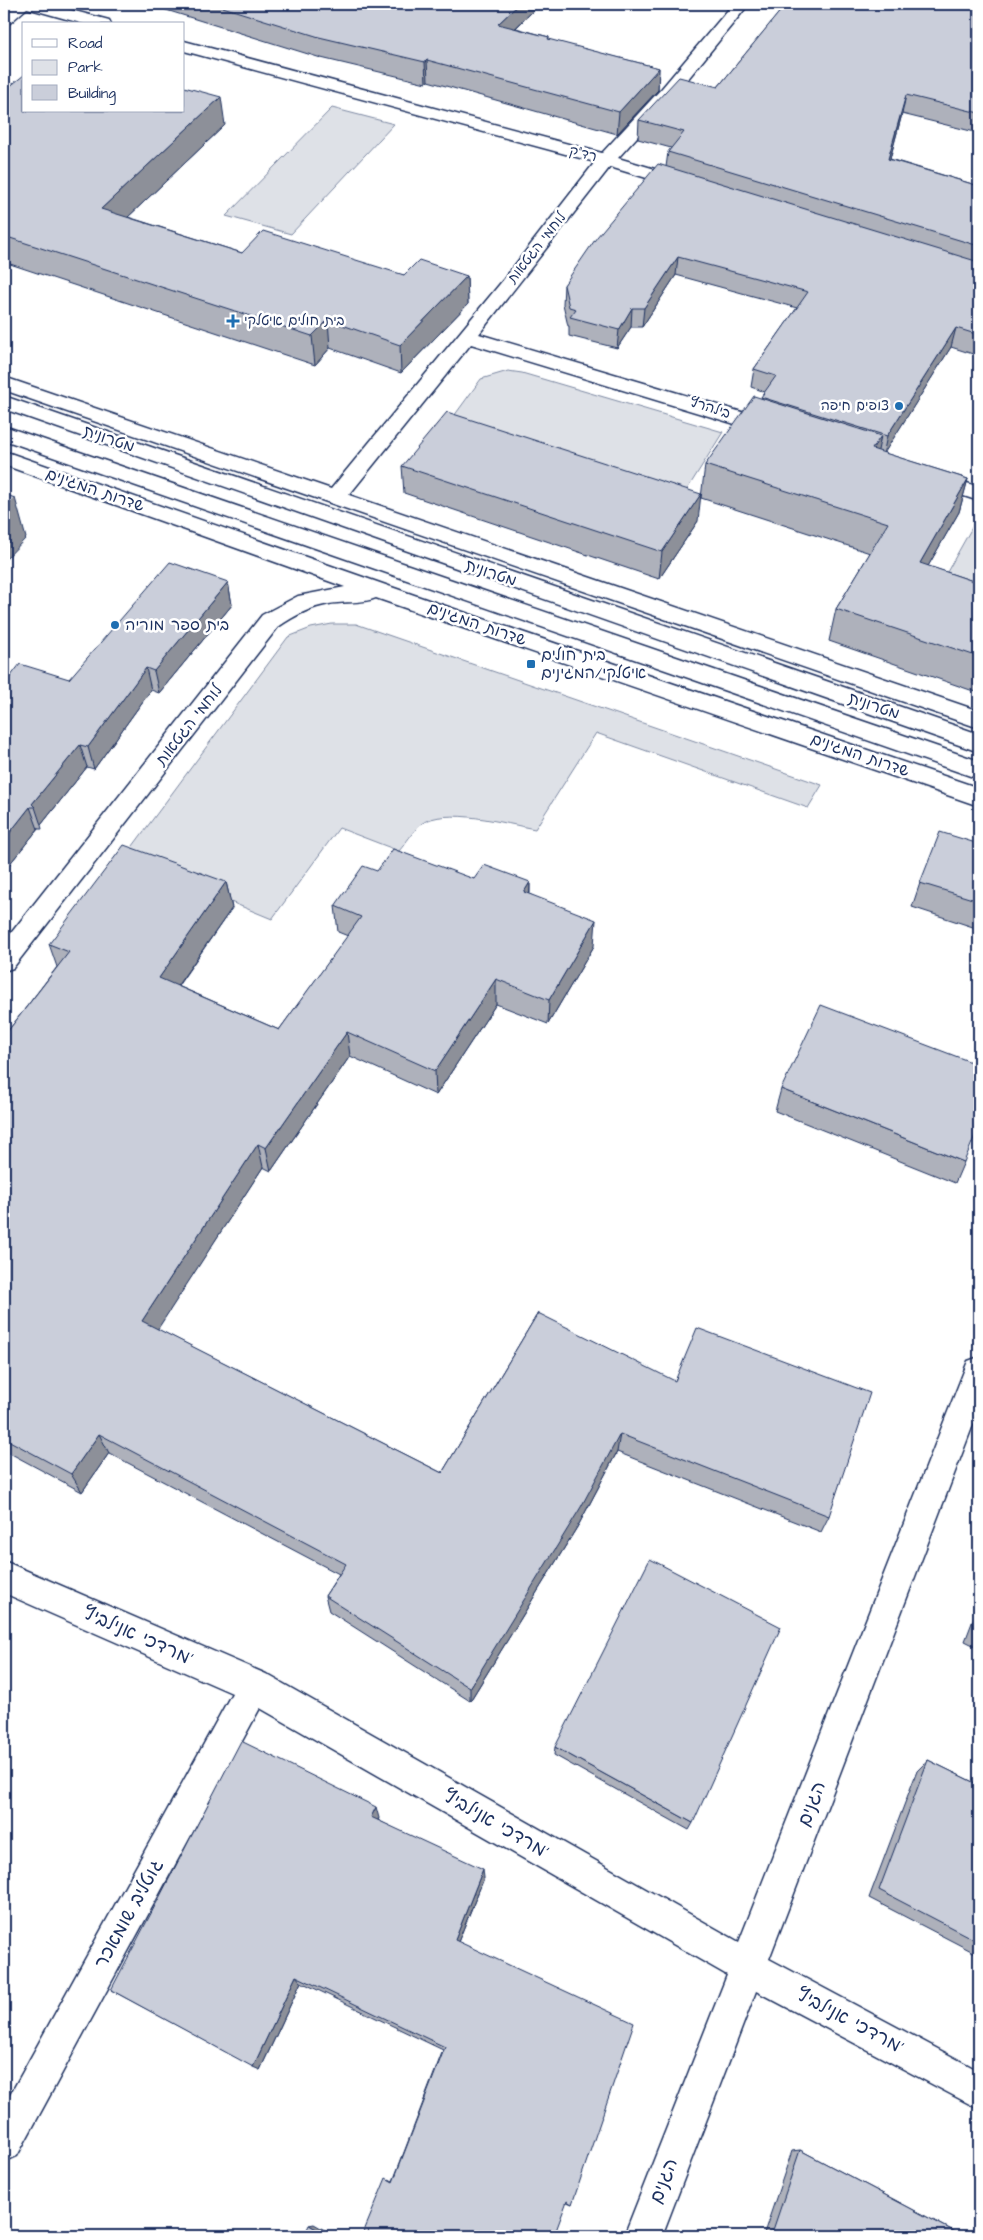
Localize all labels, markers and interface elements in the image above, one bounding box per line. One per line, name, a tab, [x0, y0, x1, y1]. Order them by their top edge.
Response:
legend	[22, 22, 185, 112]
text: Road	[68, 33, 103, 54]
text: Park	[68, 57, 103, 78]
text: Building	[68, 83, 116, 105]
street label: רד"ק	[567, 141, 599, 167]
street label: לוחמי הגטאות	[502, 208, 571, 288]
place label: בית חולים איטלקי	[244, 311, 345, 331]
marker: בית חולים איטלקי	[226, 314, 240, 328]
street label: בילהרץ	[687, 392, 733, 424]
place label: צופים חיפה	[821, 396, 889, 416]
marker: צופים חיפה	[893, 400, 905, 412]
street label: מטרונית	[80, 420, 138, 458]
street label: שדרות המגינים	[43, 463, 147, 517]
street label: מטרונית	[462, 554, 520, 592]
street label: שדרות המגינים	[425, 597, 529, 651]
place label: בית ספר מוריה	[125, 614, 229, 636]
marker: בית ספר מוריה	[109, 619, 121, 631]
place label: בית חולים איטלקי/המגינים	[541, 644, 646, 684]
marker: בית חולים איטלקי/המגינים	[525, 658, 537, 670]
street label: לוחמי הגטאות	[150, 679, 228, 771]
street label: מטרונית	[845, 687, 903, 725]
street label: שדרות המגינים	[808, 728, 912, 782]
street label: מרדכי אנילביץ'	[79, 1600, 197, 1672]
street label: הגנים	[791, 1777, 833, 1831]
street label: מרדכי אנילביץ'	[438, 1783, 554, 1865]
street label: גוטליב שומאכר	[88, 1854, 170, 1974]
street label: מרדכי אנילביץ'	[791, 1981, 909, 2061]
street label: הגנים	[643, 2154, 685, 2208]

